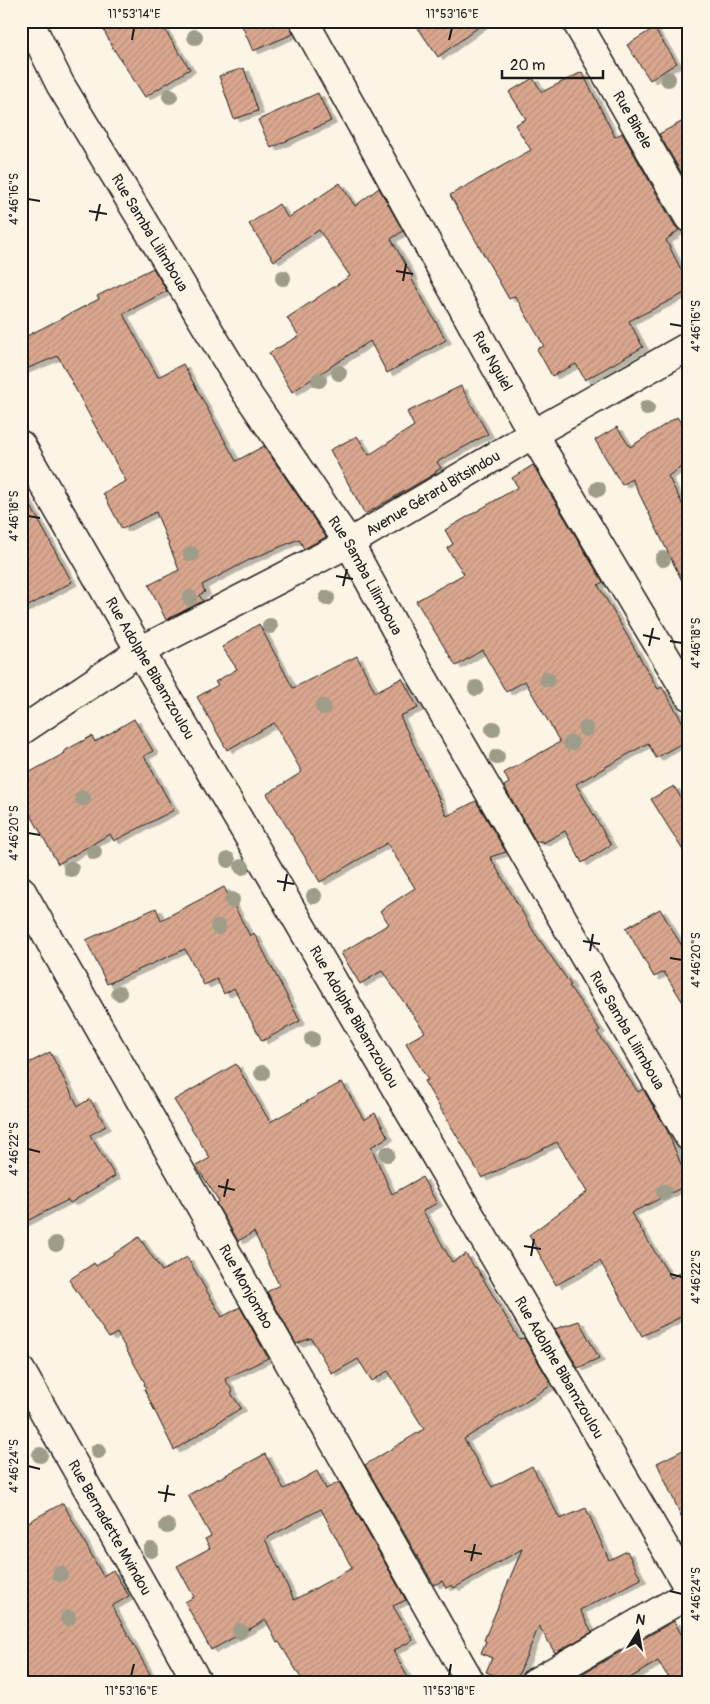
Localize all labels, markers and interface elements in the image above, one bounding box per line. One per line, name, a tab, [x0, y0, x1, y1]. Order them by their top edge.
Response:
text: 11°53'14"E	[108, 7, 160, 22]
text: 11°53'16"E	[425, 7, 479, 22]
scale bar	[502, 48, 604, 80]
text: 20 m	[510, 56, 545, 75]
street label: Rue Bihele	[608, 88, 657, 153]
street label: Rue Samba Lilimboua	[107, 171, 192, 295]
text: 4°46'16"S	[7, 173, 22, 225]
text: 4°46'16"S	[689, 300, 704, 352]
street label: Rue Nguiel	[468, 328, 516, 395]
street label: Avenue Gérard Bitsindou	[362, 447, 504, 541]
text: 4°46'18"S	[7, 490, 22, 542]
street label: Rue Samba Lilimboua	[323, 513, 406, 638]
street label: Rue Adolphe Bibamzoulou	[101, 594, 199, 743]
text: 4°46'18"S	[689, 617, 704, 669]
text: 4°46'20"S	[7, 805, 22, 861]
text: 4°46'20"S	[689, 932, 704, 988]
street label: Rue Adolphe Bibamzoulou	[305, 943, 403, 1092]
street label: Rue Samba Lilimboua	[585, 968, 669, 1093]
text: 4°46'22"S	[7, 1122, 22, 1176]
street label: Rue Monjombo	[214, 1241, 277, 1332]
text: 4°46'22"S	[689, 1250, 704, 1304]
street label: Rue Adolphe Bibamzoulou	[510, 1293, 608, 1442]
text: 4°46'24"S	[7, 1439, 22, 1493]
street label: Rue Bernadette Mvindou	[63, 1457, 155, 1599]
text: 4°46'24"S	[689, 1567, 704, 1621]
north arrow	[612, 1606, 662, 1656]
text: N	[634, 1610, 647, 1629]
text: 11°53'16"E	[104, 1684, 158, 1699]
text: 11°53'18"E	[423, 1684, 475, 1699]

